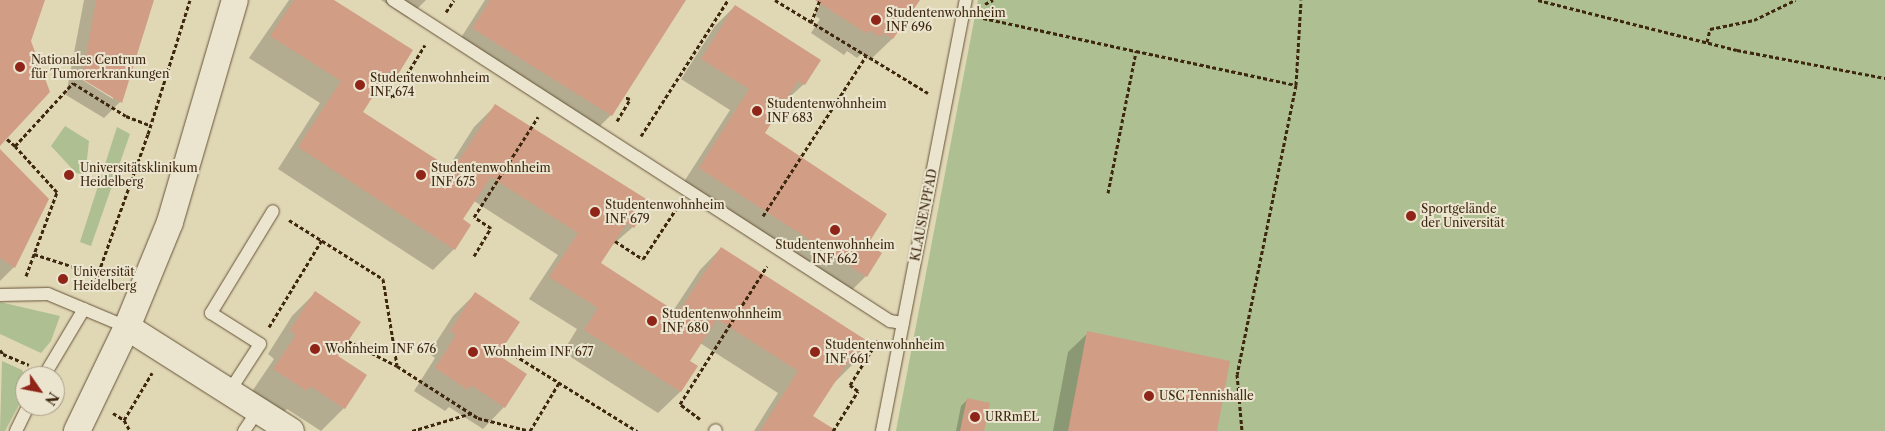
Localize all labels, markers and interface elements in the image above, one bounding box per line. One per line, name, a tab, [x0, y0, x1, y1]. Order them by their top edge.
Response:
place label: Studentenwohnheim INF 696	[886, 6, 1006, 34]
marker: Studentenwohnheim INF 696	[870, 14, 882, 26]
place label: Nationales Centrum für Tumorerkrankungen	[31, 53, 170, 81]
marker: Nationales Centrum für Tumorerkrankungen	[13, 60, 27, 74]
place label: Studentenwohnheim INF 674	[370, 71, 490, 99]
marker: Studentenwohnheim INF 674	[354, 79, 366, 91]
place label: Studentenwohnheim INF 683	[767, 97, 887, 125]
marker: Studentenwohnheim INF 683	[751, 105, 763, 117]
place label: Universitätsklinikum Heidelberg	[80, 161, 198, 189]
place label: Studentenwohnheim INF 675	[431, 161, 551, 189]
marker: Universitätsklinikum Heidelberg	[62, 168, 76, 182]
street label: KLAUSENPFAD	[908, 168, 940, 262]
marker: Studentenwohnheim INF 675	[415, 169, 427, 181]
place label: Studentenwohnheim INF 679	[605, 198, 725, 226]
place label: Sportgelände der Universität	[1421, 202, 1505, 230]
marker: Studentenwohnheim INF 679	[589, 206, 601, 218]
marker: Sportgelände der Universität	[1405, 210, 1417, 222]
marker: Studentenwohnheim INF 662	[829, 224, 841, 236]
place label: Studentenwohnheim INF 662	[775, 238, 895, 266]
place label: Universität Heidelberg	[73, 265, 136, 293]
marker: Universität Heidelberg	[57, 273, 69, 285]
place label: Studentenwohnheim INF 680	[662, 307, 782, 335]
marker: Studentenwohnheim INF 680	[646, 315, 658, 327]
place label: Studentenwohnheim INF 661	[825, 338, 945, 366]
place label: Wohnheim INF 676	[325, 342, 437, 356]
marker: Wohnheim INF 676	[309, 343, 321, 355]
place label: Wohnheim INF 677	[483, 345, 594, 359]
marker: Wohnheim INF 677	[467, 346, 479, 358]
marker: Studentenwohnheim INF 661	[809, 346, 821, 358]
north arrow	[15, 366, 65, 416]
text: N	[41, 389, 63, 409]
place label: USC Tennishalle	[1159, 389, 1254, 403]
marker: USC Tennishalle	[1143, 390, 1155, 402]
place label: URRmEL	[985, 410, 1039, 424]
marker: URRmEL	[969, 411, 981, 423]

